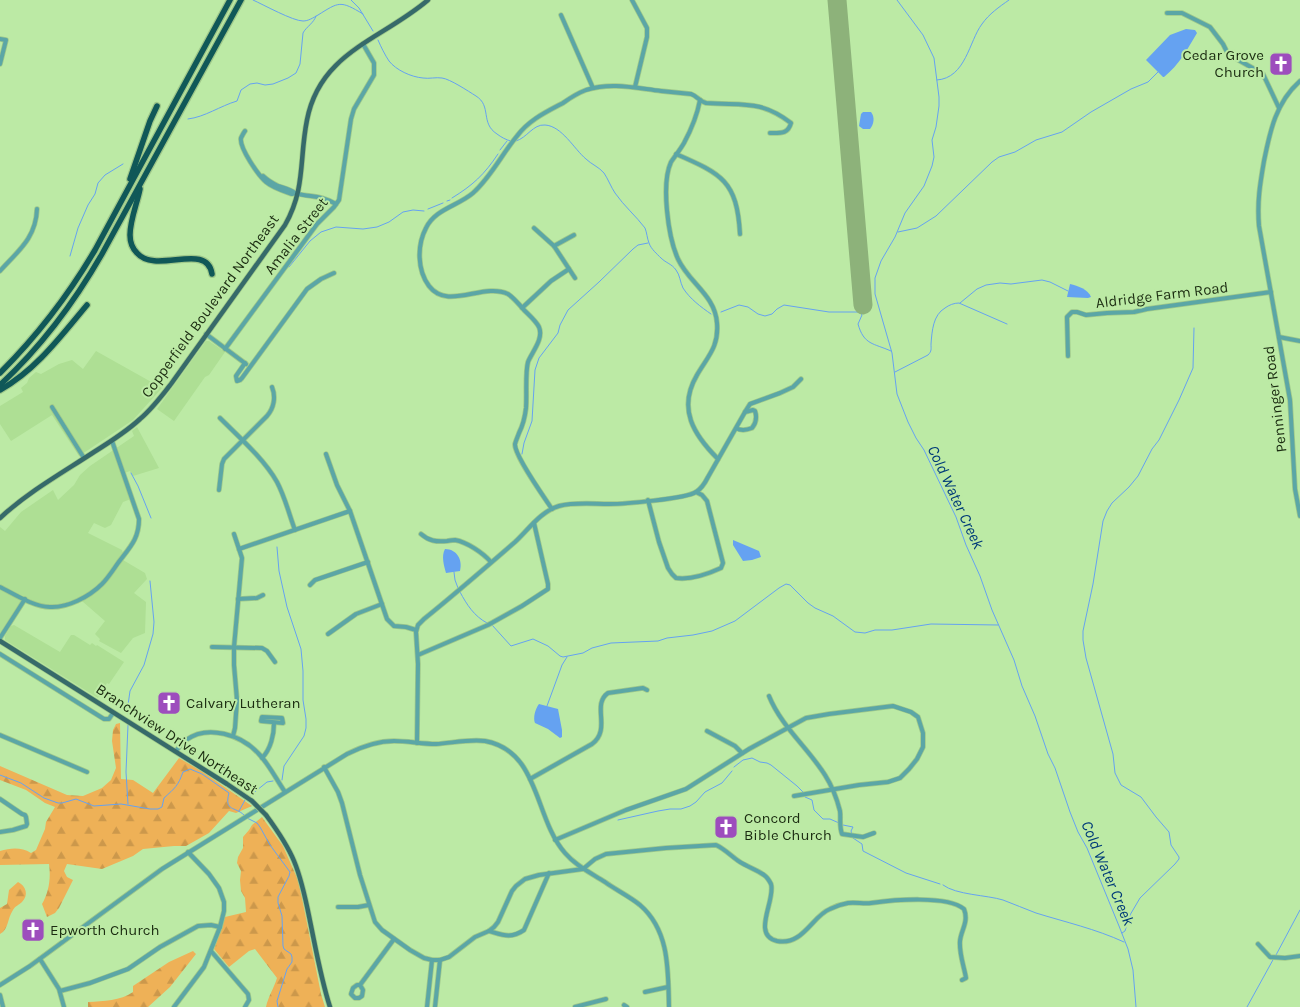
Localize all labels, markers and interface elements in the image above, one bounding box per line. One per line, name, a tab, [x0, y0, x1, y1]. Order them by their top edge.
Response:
place label: Cedar Grove Church	[1182, 46, 1264, 81]
church icon: Cedar Grove Church	[1268, 51, 1294, 77]
street label: Amalia Street	[260, 194, 332, 278]
street label: Copperfield Boulevard Northeast	[137, 211, 283, 401]
street label: Aldridge Farm Road	[1095, 278, 1229, 312]
street label: Penninger Road	[1260, 345, 1290, 453]
water label: Cold Water Creek	[924, 442, 989, 553]
street label: Branchview Drive Northeast	[93, 680, 262, 798]
church icon: Calvary Lutheran	[156, 690, 182, 716]
place label: Calvary Lutheran	[186, 694, 301, 712]
place label: Concord Bible Church	[744, 809, 832, 844]
church icon: Concord Bible Church	[713, 814, 739, 840]
water label: Cold Water Creek	[1077, 818, 1139, 929]
church icon: Epworth Church	[20, 917, 46, 943]
place label: Epworth Church	[50, 921, 159, 939]

